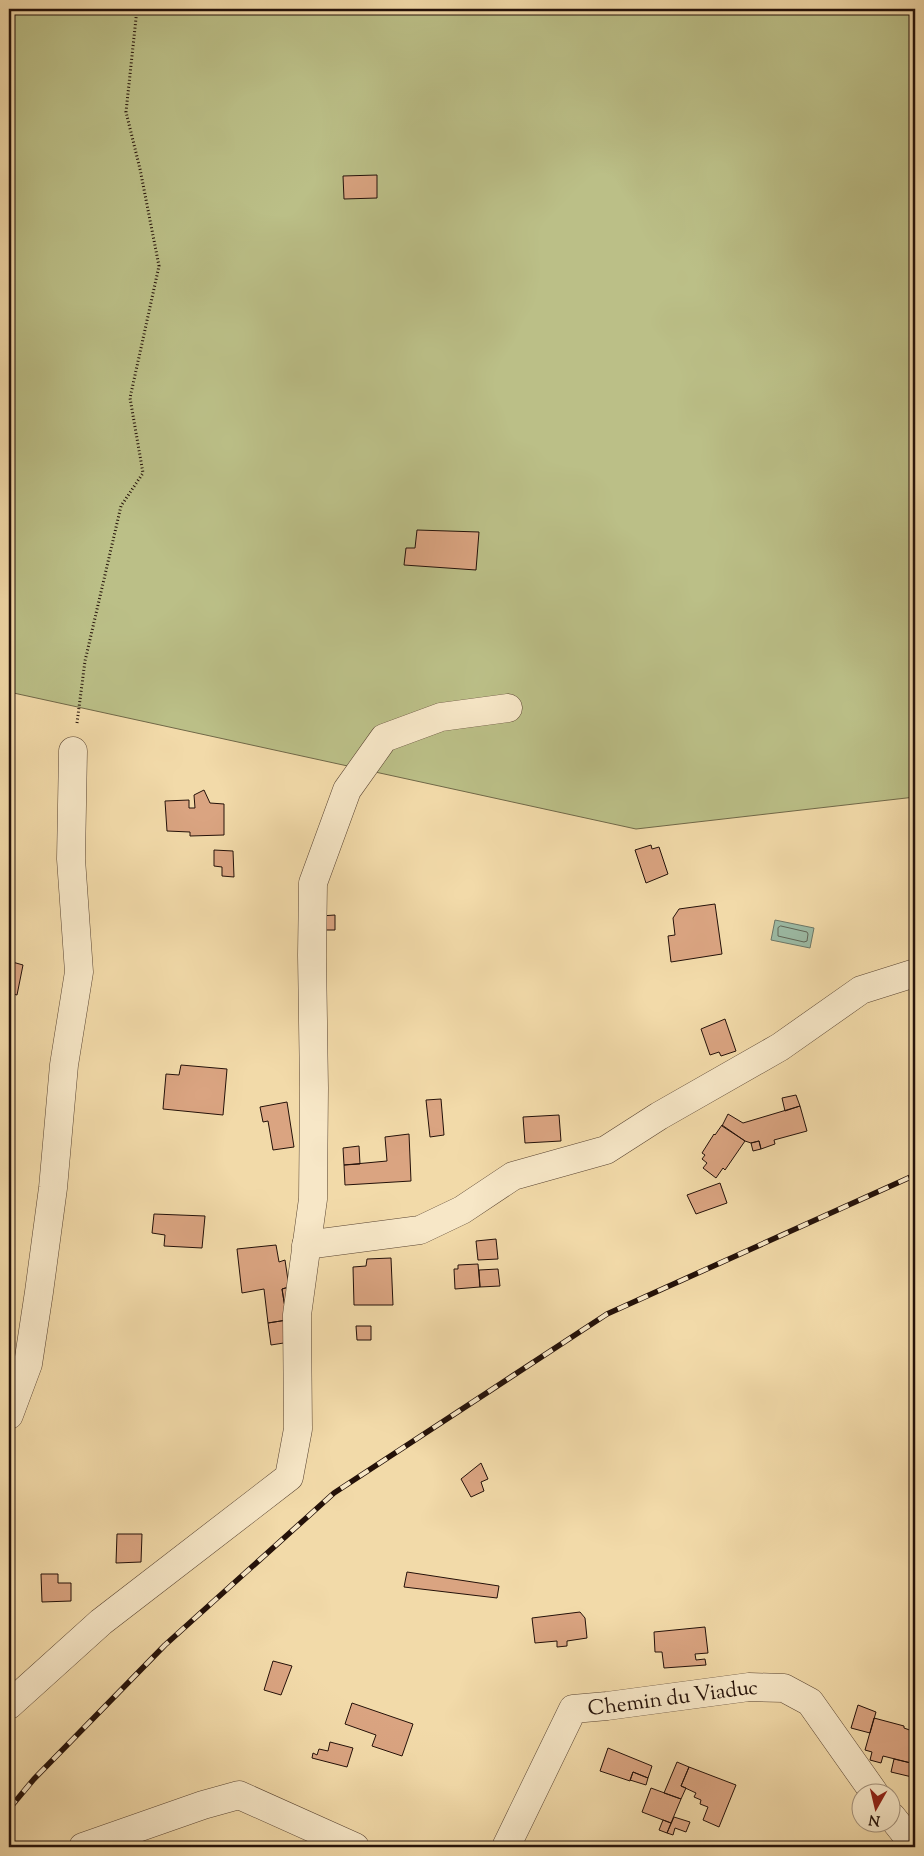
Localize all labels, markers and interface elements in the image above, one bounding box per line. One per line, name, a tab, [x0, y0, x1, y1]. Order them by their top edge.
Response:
street label: Chemin du Viaduc	[587, 1674, 758, 1725]
north arrow	[852, 1784, 902, 1834]
text: N	[868, 1808, 881, 1830]

